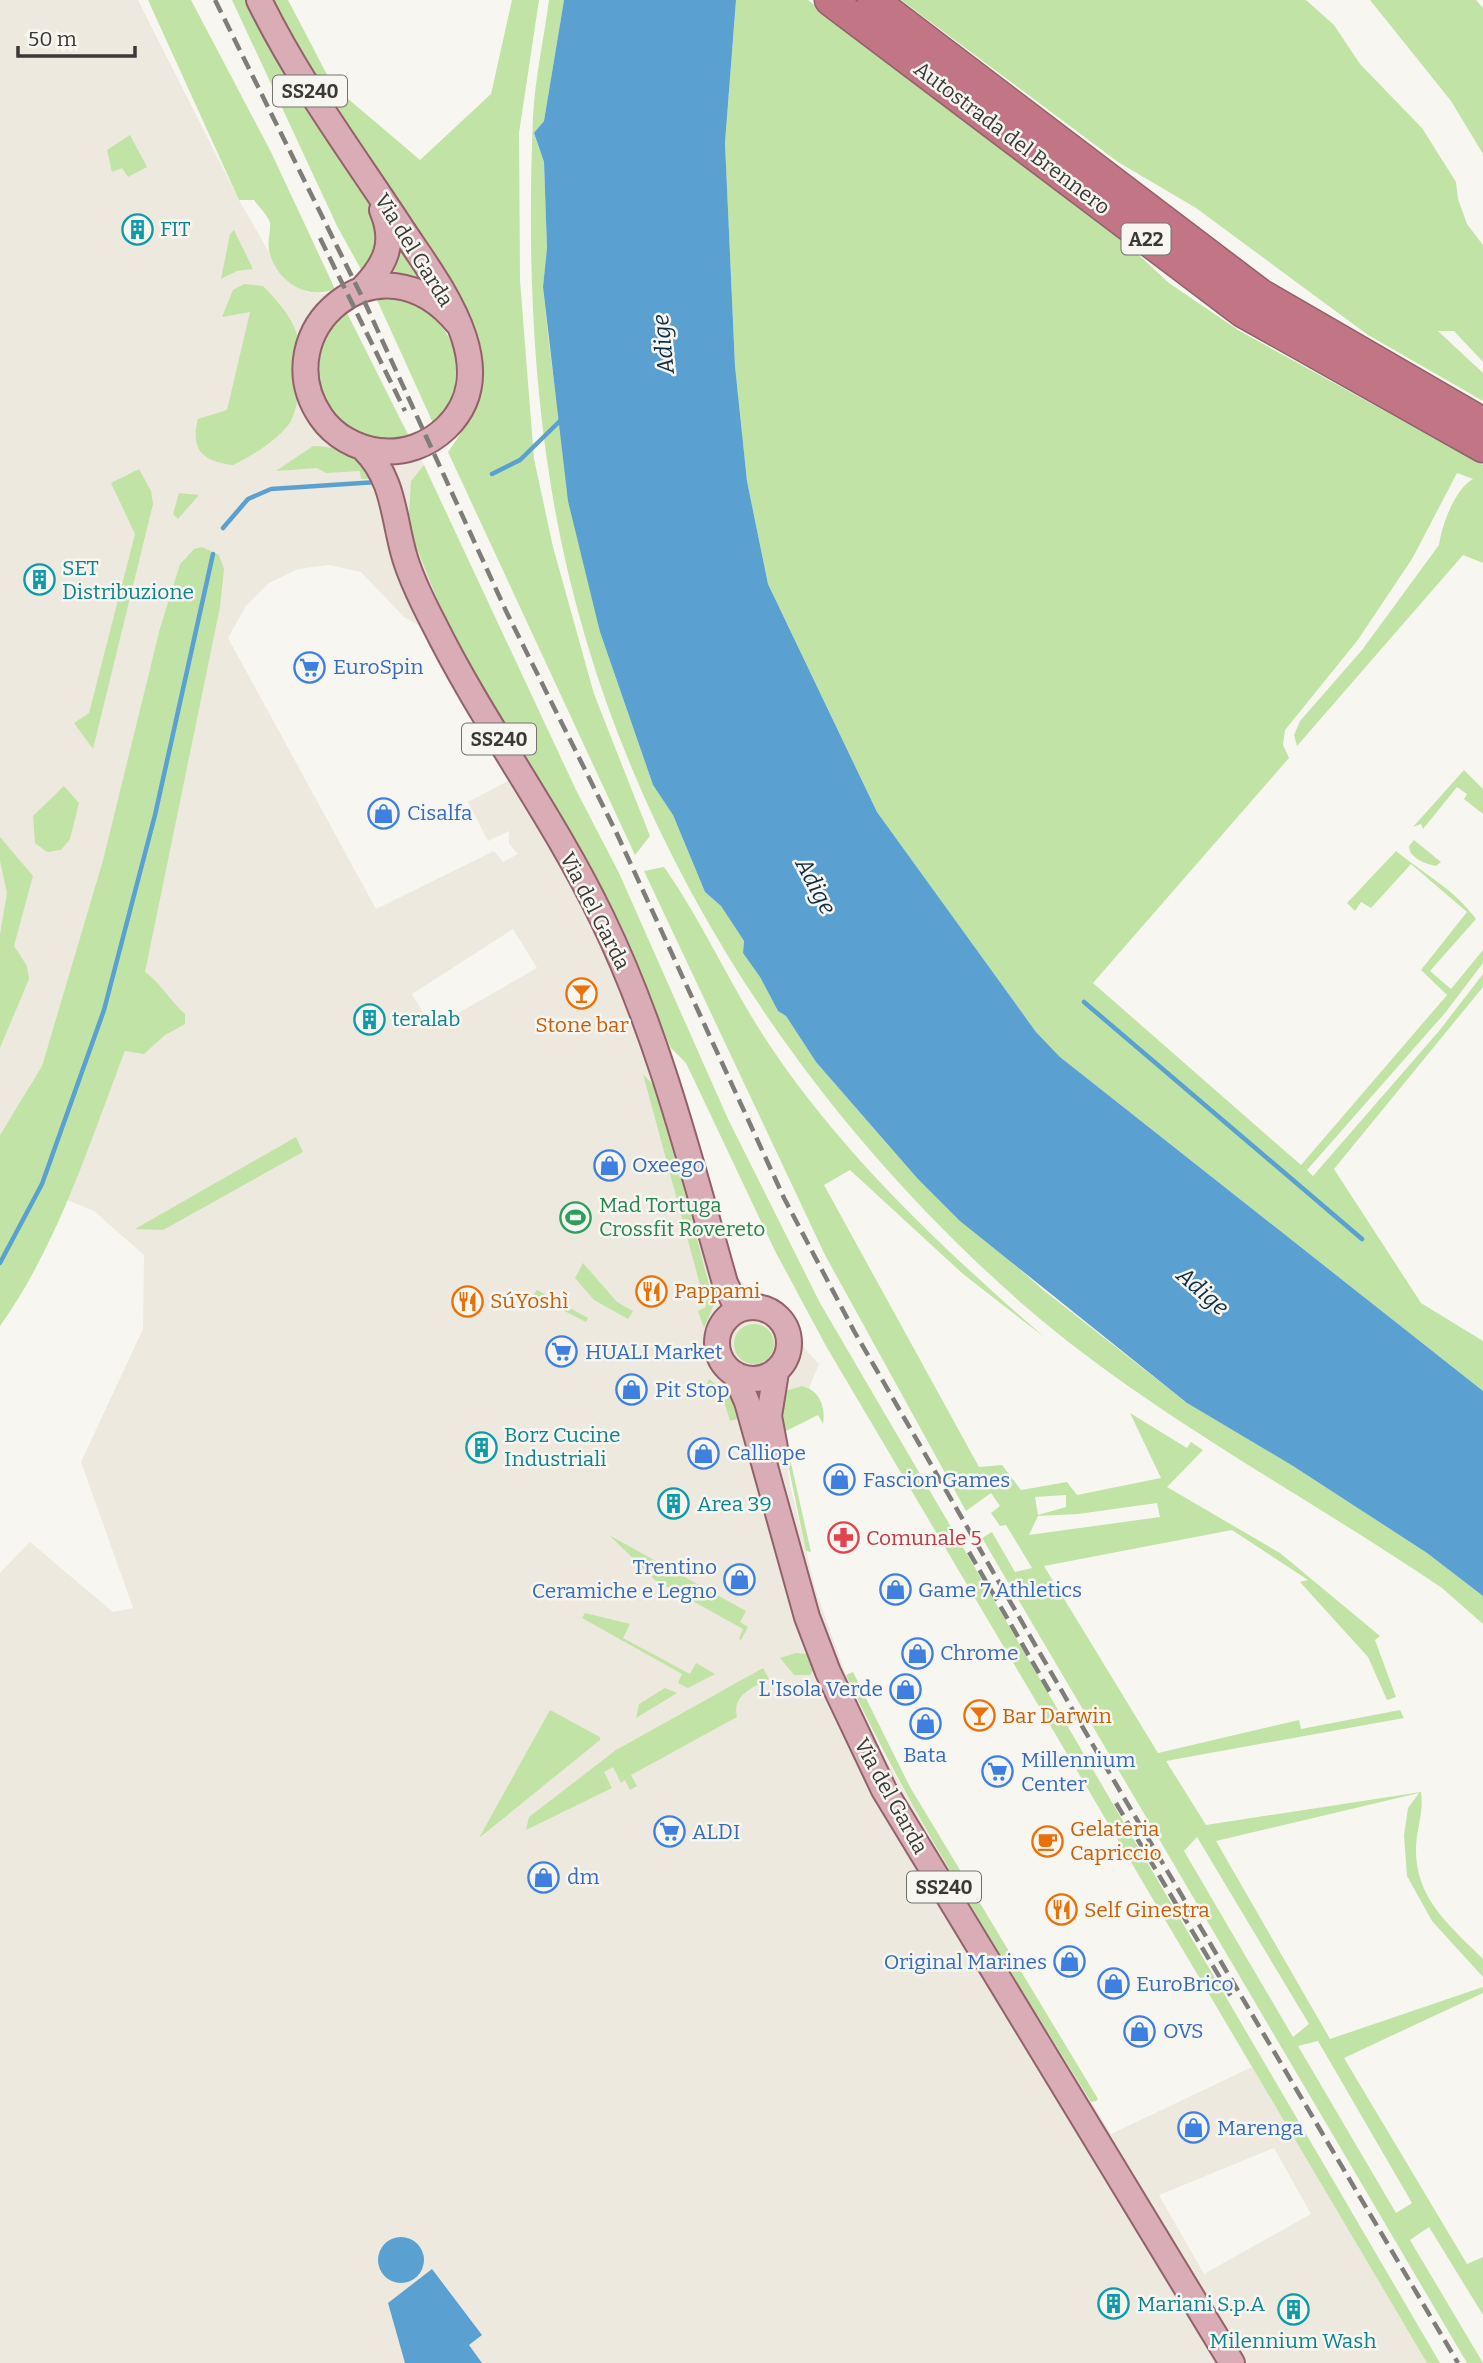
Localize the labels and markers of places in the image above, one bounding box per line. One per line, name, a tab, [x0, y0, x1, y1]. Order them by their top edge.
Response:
building icon: FIT	[120, 212, 154, 246]
place label: FIT	[160, 216, 191, 242]
place label: SET Distribuzione	[62, 555, 194, 605]
building icon: SET Distribuzione	[22, 563, 56, 597]
supermarket icon: EuroSpin	[293, 650, 327, 684]
place label: EuroSpin	[333, 654, 424, 680]
shop icon: Cisalfa	[367, 796, 401, 830]
place label: Cisalfa	[407, 800, 473, 826]
bar icon: Stone bar	[565, 976, 599, 1010]
building icon: teralab	[352, 1002, 386, 1036]
place label: teralab	[392, 1006, 460, 1032]
place label: Stone bar	[535, 1012, 629, 1038]
shop icon: Oxeego	[592, 1148, 626, 1182]
place label: Oxeego	[632, 1152, 705, 1178]
place label: Mad Tortuga Crossfit Rovereto	[599, 1192, 765, 1242]
sports icon: Mad Tortuga Crossfit Rovereto	[559, 1200, 593, 1234]
restaurant icon: Pappami	[634, 1274, 668, 1308]
place label: Pappami	[674, 1278, 760, 1304]
restaurant icon: SúYoshì	[450, 1284, 484, 1318]
place label: SúYoshì	[490, 1288, 569, 1314]
supermarket icon: HUALI Market	[545, 1335, 579, 1369]
place label: HUALI Market	[585, 1339, 723, 1365]
shop icon: Pit Stop	[615, 1373, 649, 1407]
place label: Pit Stop	[655, 1377, 730, 1403]
place label: Borz Cucine Industriali	[504, 1422, 620, 1472]
building icon: Borz Cucine Industriali	[464, 1430, 498, 1464]
shop icon: Calliope	[687, 1436, 721, 1470]
place label: Calliope	[727, 1440, 806, 1466]
shop icon: Fascion Games	[823, 1463, 857, 1497]
place label: Fascion Games	[863, 1467, 1010, 1493]
building icon: Area 39	[657, 1487, 691, 1521]
place label: Area 39	[697, 1491, 772, 1517]
pharmacy icon: Comunale 5	[826, 1521, 860, 1555]
place label: Comunale 5	[866, 1525, 982, 1551]
place label: Trentino Ceramiche e Legno	[532, 1554, 717, 1604]
shop icon: Trentino Ceramiche e Legno	[723, 1562, 757, 1596]
shop icon: Game 7 Athletics	[878, 1573, 912, 1607]
place label: Game 7 Athletics	[918, 1577, 1082, 1603]
shop icon: Chrome	[900, 1636, 934, 1670]
place label: Chrome	[940, 1640, 1018, 1666]
shop icon: L'Isola Verde	[889, 1672, 923, 1706]
place label: L'Isola Verde	[759, 1676, 883, 1702]
bar icon: Bar Darwin	[962, 1699, 996, 1733]
place label: Bar Darwin	[1002, 1703, 1112, 1729]
shop icon: Bata	[908, 1706, 942, 1740]
place label: Bata	[903, 1742, 947, 1768]
place label: Millennium Center	[1021, 1747, 1135, 1797]
supermarket icon: Millennium Center	[981, 1755, 1015, 1789]
supermarket icon: ALDI	[652, 1815, 686, 1849]
place label: Gelateria Capriccio	[1070, 1816, 1162, 1866]
place label: ALDI	[692, 1819, 740, 1845]
cafe icon: Gelateria Capriccio	[1030, 1824, 1064, 1858]
shop icon: dm	[527, 1860, 561, 1894]
place label: dm	[567, 1864, 600, 1890]
restaurant icon: Self Ginestra	[1044, 1893, 1078, 1927]
place label: Self Ginestra	[1084, 1897, 1210, 1923]
shop icon: Original Marines	[1053, 1945, 1087, 1979]
place label: Original Marines	[884, 1949, 1047, 1975]
shop icon: EuroBrico	[1096, 1967, 1130, 2001]
place label: EuroBrico	[1136, 1971, 1233, 1997]
shop icon: OVS	[1123, 2014, 1157, 2048]
place label: OVS	[1163, 2018, 1204, 2044]
shop icon: Marenga	[1177, 2111, 1211, 2145]
place label: Marenga	[1217, 2115, 1304, 2141]
building icon: Mariani S.p.A	[1097, 2287, 1131, 2321]
place label: Mariani S.p.A	[1137, 2291, 1265, 2317]
building icon: Milennium Wash	[1276, 2292, 1310, 2326]
place label: Milennium Wash	[1210, 2328, 1376, 2354]

